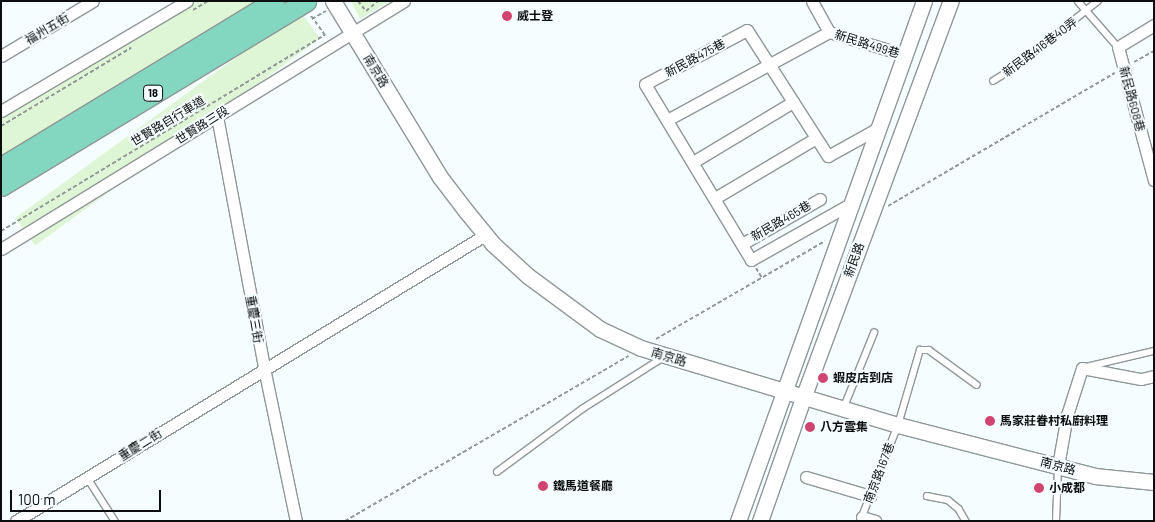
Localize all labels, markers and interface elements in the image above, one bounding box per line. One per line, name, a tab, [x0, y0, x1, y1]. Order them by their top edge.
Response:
place label: 威士登	[517, 9, 553, 23]
street label: 福州五街	[23, 10, 71, 48]
marker: 威士登	[501, 10, 513, 22]
street label: 新民路416巷40弄	[1000, 14, 1080, 80]
street label: 新民路499巷	[833, 27, 901, 61]
street label: 新民路475巷	[662, 36, 728, 80]
street label: 南京路	[361, 52, 391, 90]
street label: 新民路608巷	[1116, 65, 1148, 133]
road number: 18	[143, 85, 163, 102]
street label: 世賢路自行車道	[128, 93, 208, 149]
street label: 世賢路三段	[173, 103, 231, 147]
street label: 新民路465巷	[748, 198, 814, 244]
street label: 新民路	[841, 241, 867, 279]
street label: 重慶三街	[243, 294, 265, 344]
street label: 南京路	[650, 345, 688, 369]
place label: 蝦皮店到店	[833, 371, 893, 385]
marker: 蝦皮店到店	[817, 372, 829, 384]
place label: 馬家莊眷村私廚料理	[1000, 414, 1108, 428]
marker: 馬家莊眷村私廚料理	[984, 415, 996, 427]
place label: 八方雲集	[820, 420, 868, 434]
marker: 八方雲集	[804, 421, 816, 433]
street label: 重慶二街	[116, 426, 164, 464]
street label: 南京路167巷	[861, 441, 897, 505]
street label: 南京路	[1039, 454, 1077, 478]
place label: 鐵馬道餐廳	[553, 479, 613, 493]
scale bar	[12, 480, 164, 512]
marker: 鐵馬道餐廳	[537, 480, 549, 492]
place label: 小成都	[1049, 481, 1085, 495]
marker: 小成都	[1033, 482, 1045, 494]
text: 100 m	[18, 490, 56, 508]

